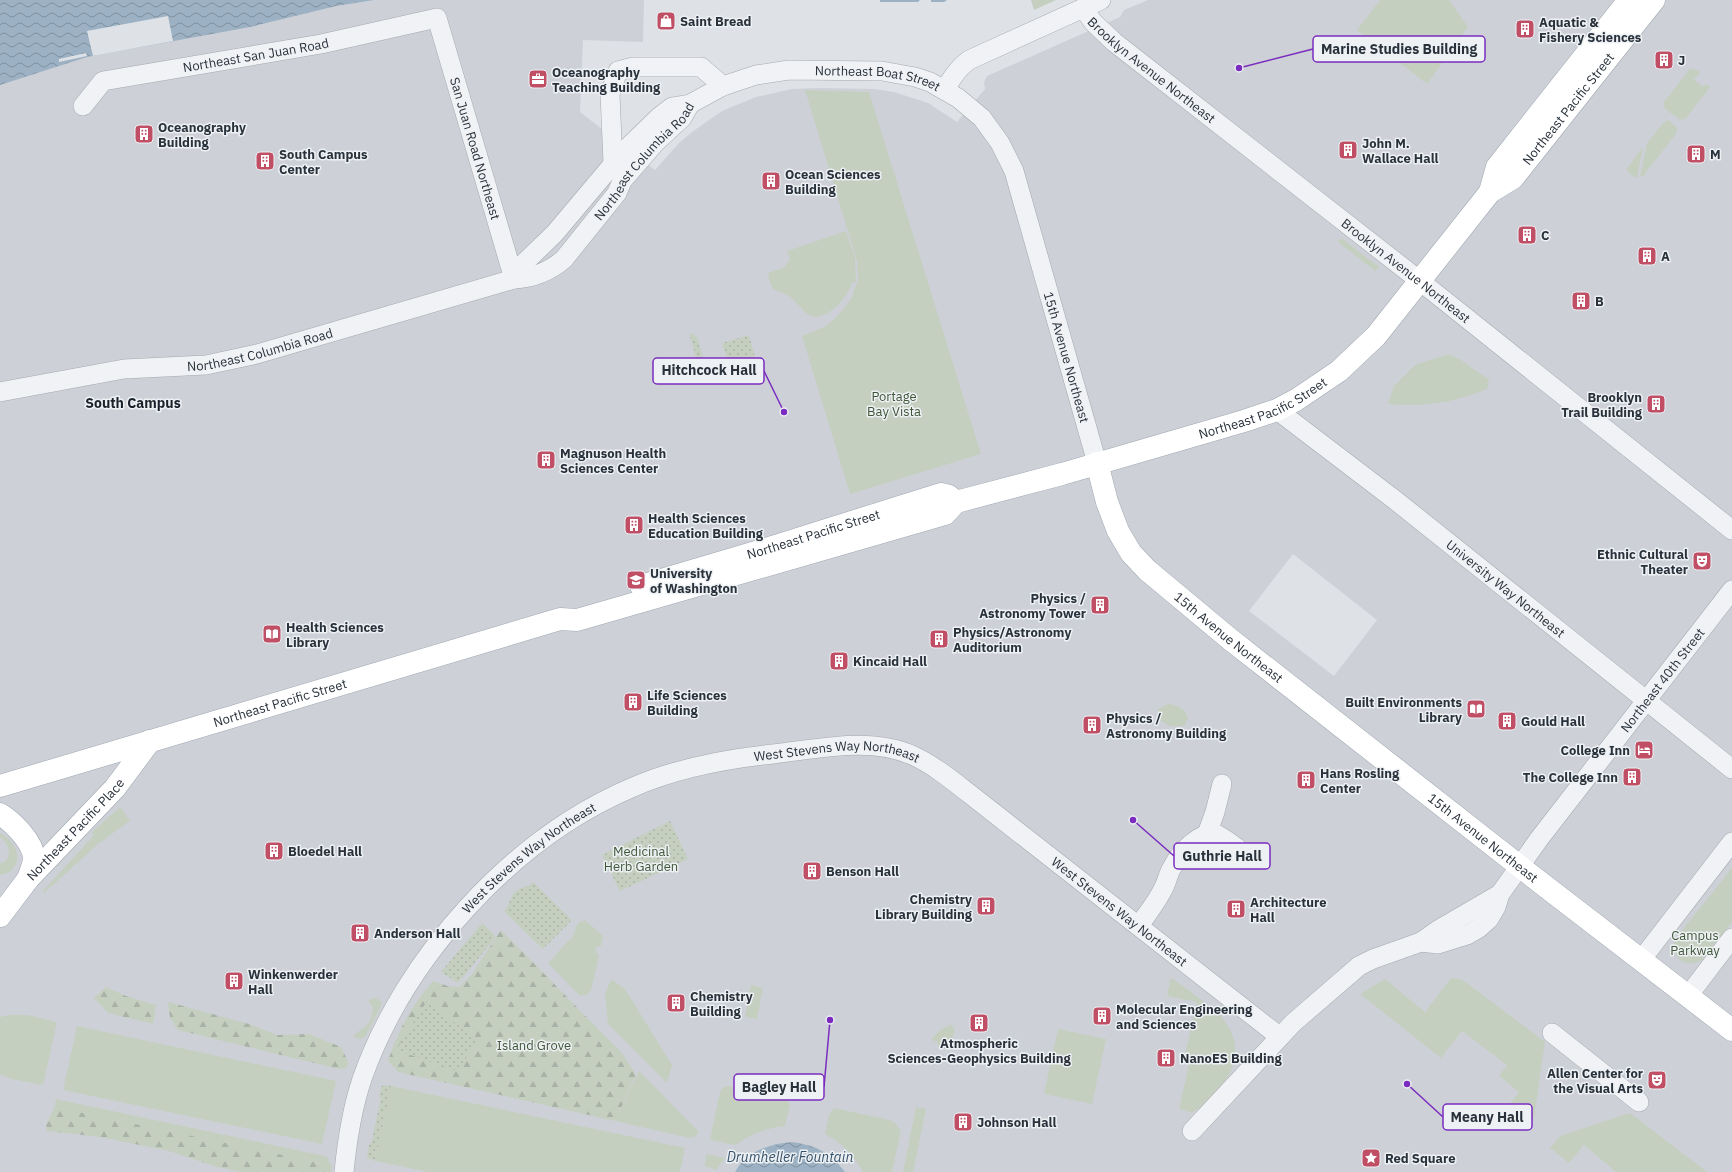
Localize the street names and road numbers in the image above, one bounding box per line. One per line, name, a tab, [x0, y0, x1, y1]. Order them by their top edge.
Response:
street label: Brooklyn Avenue Northeast	[1084, 13, 1219, 127]
street label: Northeast San Juan Road	[182, 34, 330, 76]
street label: Northeast Pacific Street	[1518, 49, 1618, 168]
street label: Northeast Boat Street	[815, 62, 944, 95]
street label: San Juan Road Northeast	[446, 75, 505, 222]
street label: Northeast Columbia Road	[590, 99, 698, 224]
street label: Brooklyn Avenue Northeast	[1338, 214, 1474, 327]
street label: 15th Avenue Northeast	[1040, 290, 1094, 425]
street label: Northeast Columbia Road	[187, 324, 335, 374]
street label: Northeast Pacific Street	[1196, 373, 1330, 442]
street label: Northeast Pacific Street	[745, 505, 882, 563]
street label: University Way Northeast	[1443, 536, 1569, 641]
street label: 15th Avenue Northeast	[1171, 588, 1287, 686]
street label: Northeast 40th Street	[1616, 624, 1708, 736]
street label: Northeast Pacific Street	[211, 675, 349, 730]
street label: West Stevens Way Northeast	[753, 737, 923, 766]
street label: Northeast Pacific Place	[23, 775, 128, 884]
street label: 15th Avenue Northeast	[1425, 789, 1542, 886]
street label: West Stevens Way Northeast	[458, 798, 599, 917]
street label: West Stevens Way Northeast	[1048, 853, 1191, 970]

